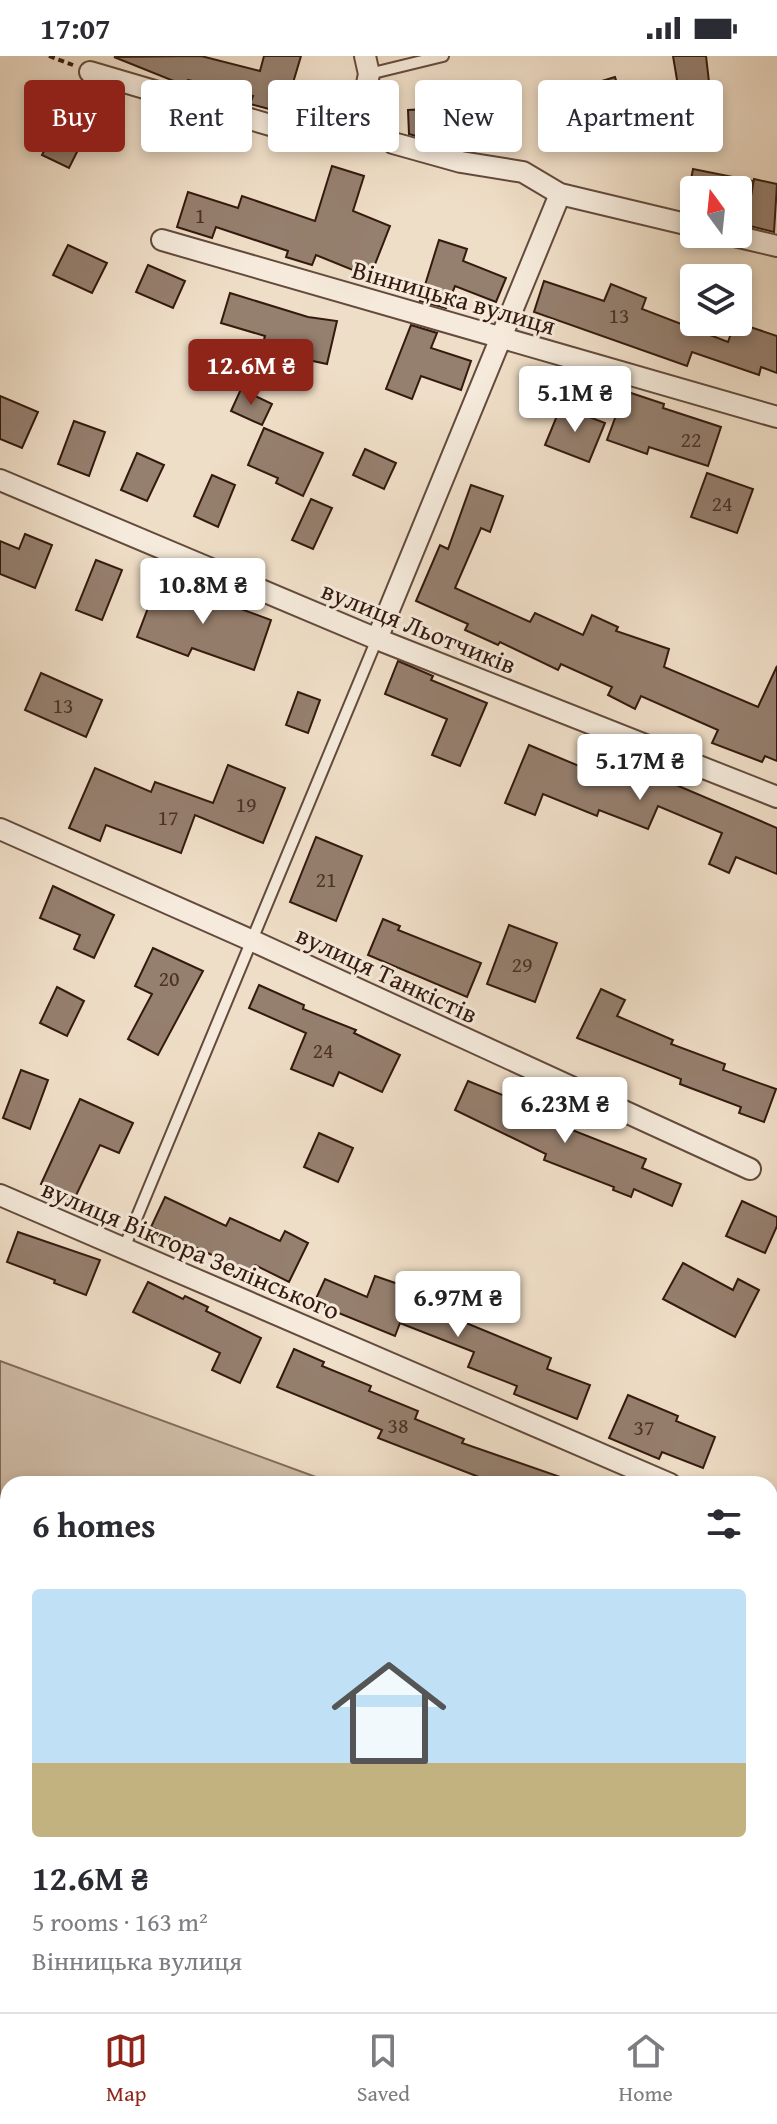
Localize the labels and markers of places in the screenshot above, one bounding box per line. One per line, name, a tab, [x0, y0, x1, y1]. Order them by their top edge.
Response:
pin: 12.6M ₴	[177, 339, 325, 407]
pin: 5.1M ₴	[510, 366, 640, 434]
pin: 10.8M ₴	[129, 558, 277, 626]
pin: 5.17M ₴	[566, 734, 714, 802]
pin: 6.23M ₴	[491, 1077, 639, 1145]
pin: 6.97M ₴	[384, 1271, 532, 1339]

